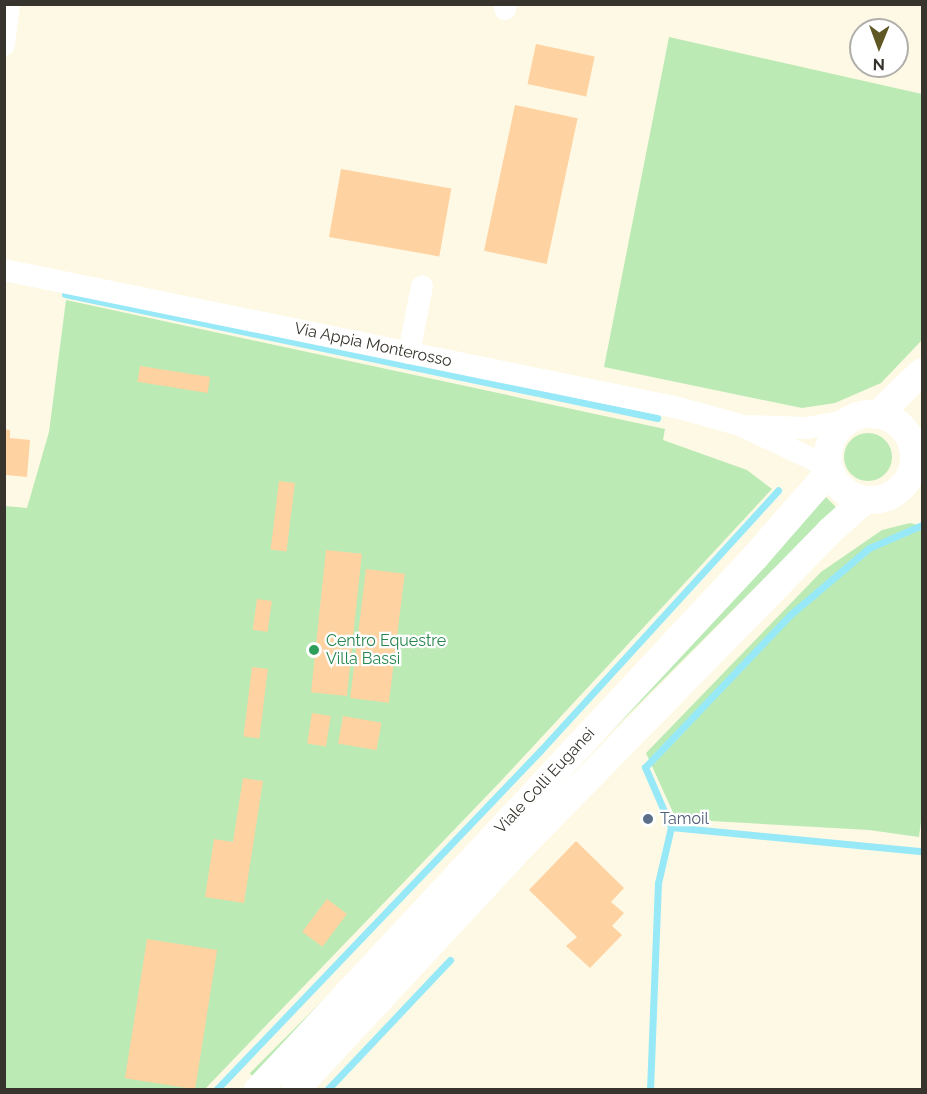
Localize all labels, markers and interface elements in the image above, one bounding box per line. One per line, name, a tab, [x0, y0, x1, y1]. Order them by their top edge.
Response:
north arrow	[849, 18, 909, 78]
text: N	[872, 55, 885, 74]
street label: Via Appia Monterosso	[292, 319, 454, 371]
place label: Centro Equestre Villa Bassi	[326, 631, 446, 669]
marker: Centro Equestre Villa Bassi	[307, 643, 321, 657]
street label: Viale Colli Euganei	[491, 724, 599, 838]
place label: Tamoil	[660, 809, 709, 829]
marker: Tamoil	[641, 812, 655, 826]

